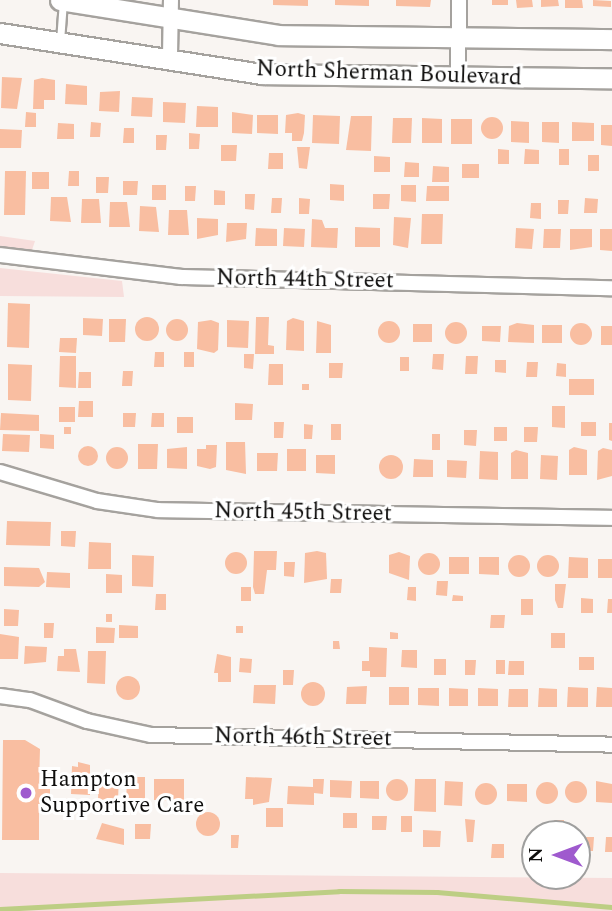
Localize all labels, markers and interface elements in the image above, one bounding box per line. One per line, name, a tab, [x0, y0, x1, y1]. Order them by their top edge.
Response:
street label: North Sherman Boulevard	[256, 56, 522, 92]
street label: North 44th Street	[216, 265, 394, 295]
street label: North 45th Street	[214, 498, 392, 528]
street label: North 46th Street	[214, 723, 392, 753]
place label: Hampton Supportive Care	[40, 766, 204, 820]
marker: Hampton Supportive Care	[18, 785, 34, 801]
north arrow	[521, 820, 591, 890]
text: N	[522, 847, 551, 863]

